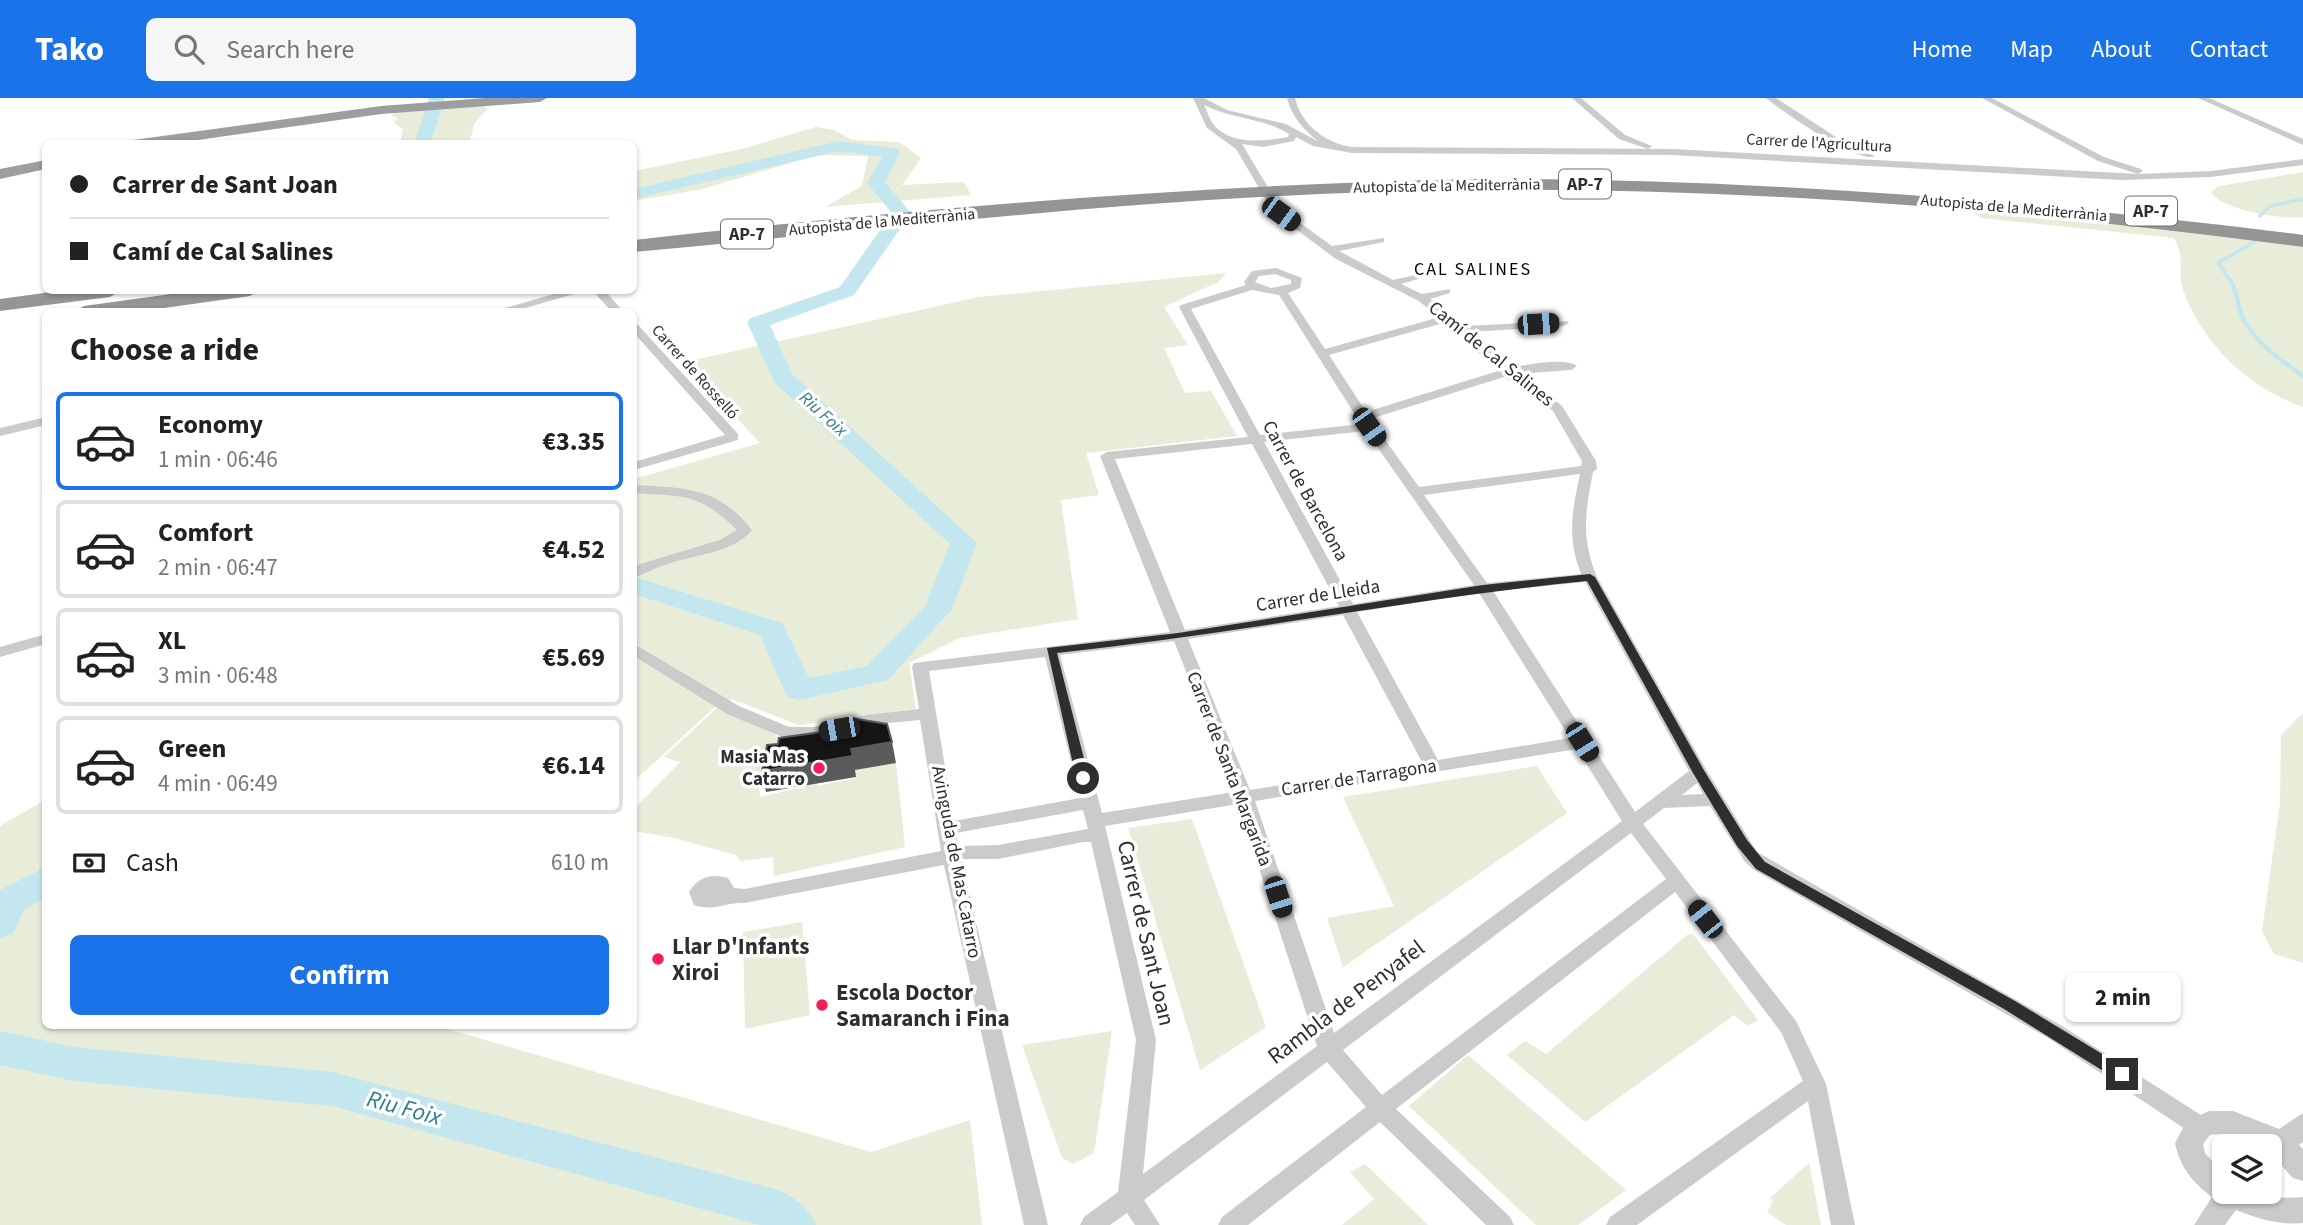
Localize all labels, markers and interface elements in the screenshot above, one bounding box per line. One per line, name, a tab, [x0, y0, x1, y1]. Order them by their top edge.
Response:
search box	[146, 18, 636, 81]
text: Tako	[35, 26, 104, 73]
icon: search	[170, 30, 208, 68]
text: Search here	[226, 31, 354, 68]
text: Home	[1912, 32, 1972, 67]
text: Map	[2010, 32, 2053, 67]
text: About	[2091, 32, 2152, 67]
text: Contact	[2190, 32, 2268, 67]
street label: Carrer de l'Agricultura	[1746, 128, 1892, 158]
text: Carrer de Sant Joan	[112, 166, 338, 203]
road number: AP-7	[1559, 170, 1611, 198]
street label: Autopista de la Mediterrània	[1353, 173, 1541, 199]
street label: Autopista de la Mediterrània	[1920, 189, 2108, 227]
car	[1258, 193, 1305, 235]
road number: AP-7	[2125, 196, 2177, 226]
street label: Autopista de la Mediterrània	[788, 203, 976, 241]
road number: AP-7	[721, 219, 773, 248]
text: Camí de Cal Salines	[112, 233, 333, 270]
district label: CAL SALINES	[1414, 257, 1532, 282]
street label: Camí de Cal Salines	[1422, 295, 1560, 413]
car	[1517, 312, 1560, 336]
street label: Carrer de Rosselló	[646, 320, 744, 424]
text: Choose a ride	[70, 327, 259, 373]
water label: Riu Foix	[794, 386, 853, 443]
car	[1349, 404, 1390, 450]
text: Economy	[158, 406, 263, 443]
icon: car	[74, 410, 137, 473]
street label: Carrer de Barcelona	[1255, 416, 1355, 566]
text: €3.35	[542, 423, 605, 460]
text: 1 min · 06:46	[158, 443, 278, 476]
text: Comfort	[158, 514, 253, 551]
icon: car	[74, 518, 137, 581]
text: €4.52	[542, 531, 605, 568]
text: 2 min · 06:47	[158, 551, 278, 584]
street label: Carrer de Lleida	[1254, 573, 1382, 619]
text: XL	[158, 622, 186, 659]
icon: car	[74, 626, 137, 689]
text: €5.69	[542, 639, 605, 676]
text: 3 min · 06:48	[158, 659, 278, 692]
street label: Carrer de Santa Margarida	[1179, 668, 1279, 870]
car	[817, 715, 862, 743]
car	[1562, 719, 1603, 765]
text: Green	[158, 730, 226, 767]
icon: car	[74, 734, 137, 797]
place label: Masia Mas Catarro	[720, 744, 805, 793]
text: €6.14	[542, 747, 605, 784]
street label: Carrer de Tarragona	[1279, 752, 1439, 804]
marker: Masia Mas Catarro	[811, 760, 827, 776]
route start	[1067, 762, 1099, 794]
street label: Avinguda de Mas Catarro	[924, 763, 988, 961]
text: 4 min · 06:49	[158, 767, 278, 800]
street label: Carrer de Sant Joan	[1109, 837, 1183, 1029]
icon: cash	[70, 844, 108, 882]
text: Cash	[126, 844, 179, 881]
text: 610 m	[551, 846, 609, 879]
car	[1262, 874, 1295, 920]
car	[1684, 896, 1727, 942]
place label: Llar D'Infants Xiroi	[672, 930, 809, 989]
street label: Rambla de Penyafel	[1260, 932, 1432, 1072]
button: Confirm	[70, 935, 609, 1015]
marker: Llar D'Infants Xiroi	[650, 951, 666, 967]
callout: 2 min	[2064, 972, 2180, 1021]
place label: Escola Doctor Samaranch i Fina	[836, 976, 1010, 1035]
text: 2 min	[2095, 981, 2151, 1014]
marker: Escola Doctor Samaranch i Fina	[814, 997, 830, 1013]
route end	[2106, 1058, 2138, 1090]
water label: Riu Foix	[363, 1081, 447, 1135]
map controls	[2212, 1134, 2282, 1204]
button: layers	[2212, 1134, 2282, 1204]

